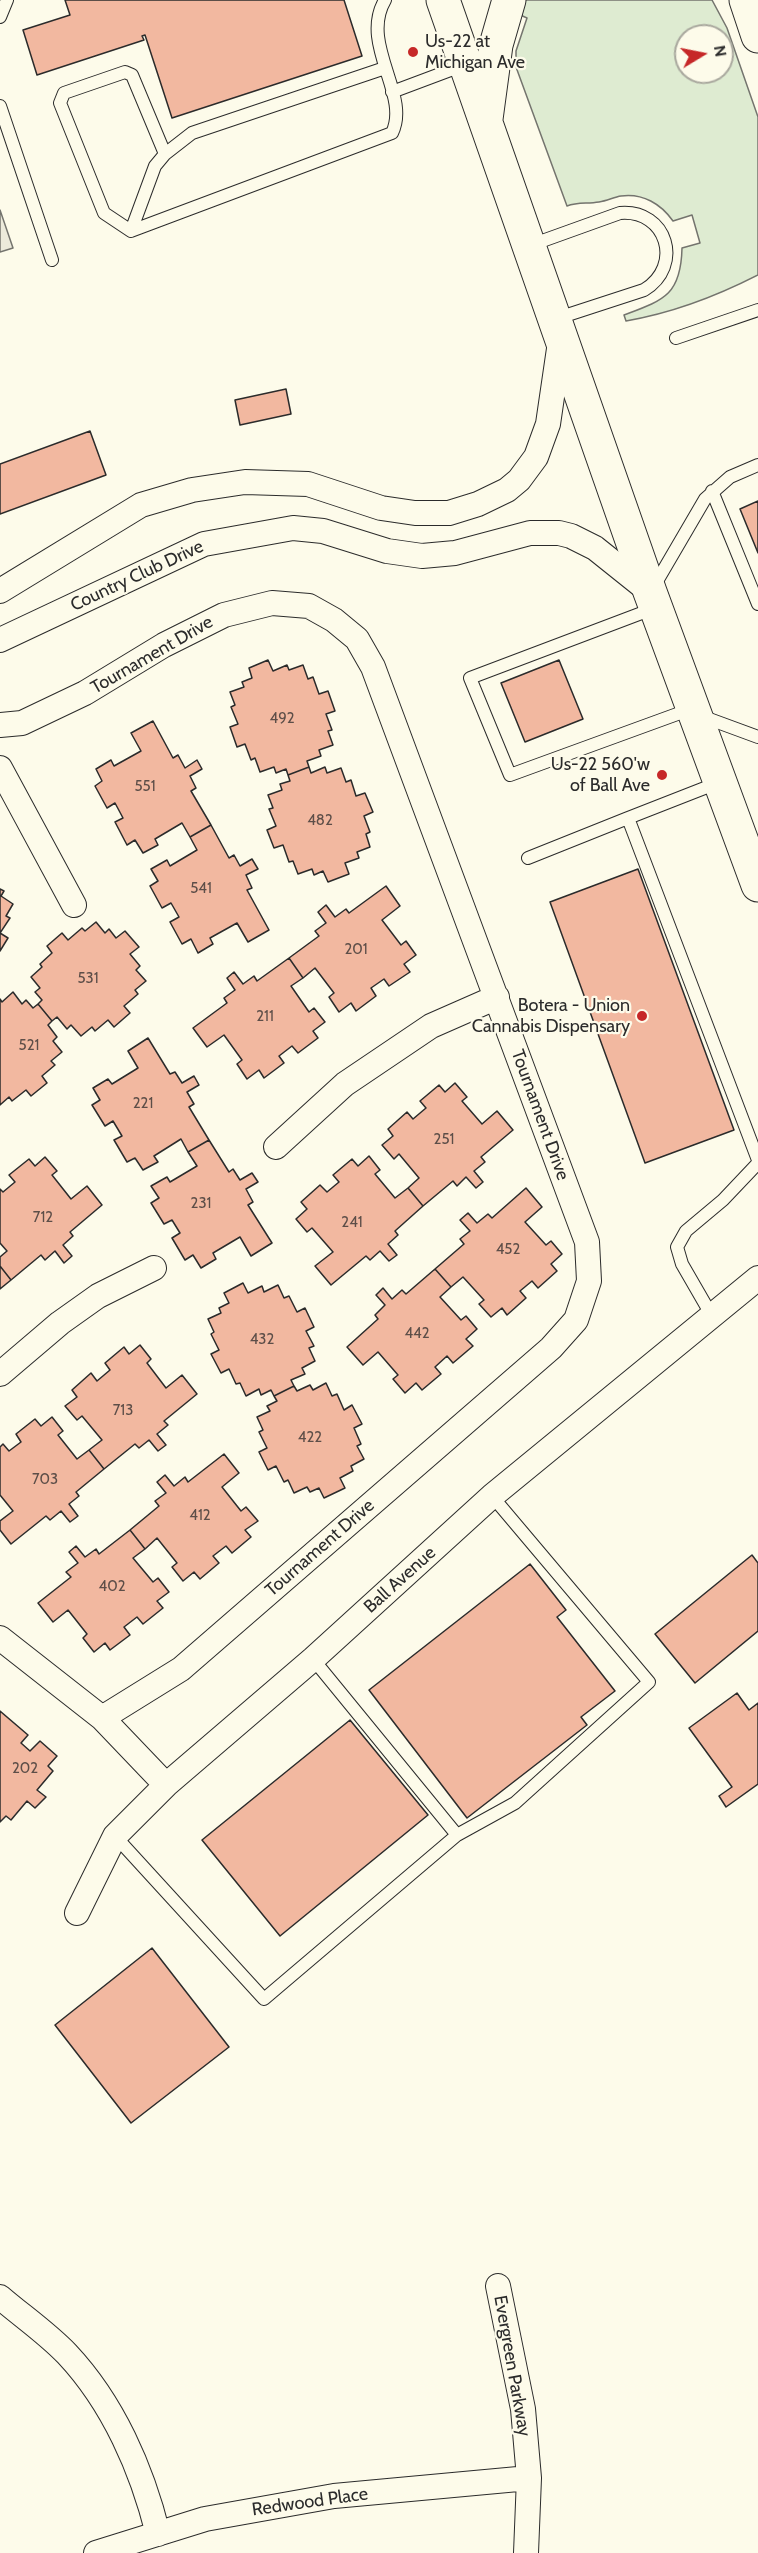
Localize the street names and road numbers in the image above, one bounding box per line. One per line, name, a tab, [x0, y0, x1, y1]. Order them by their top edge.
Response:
street label: Country Club Drive	[67, 536, 207, 616]
street label: Tournament Drive	[87, 611, 217, 699]
street label: Tournament Drive	[506, 1047, 574, 1183]
street label: Tournament Drive	[261, 1495, 379, 1601]
street label: Ball Avenue	[360, 1542, 440, 1618]
street label: Evergreen Parkway	[489, 2294, 535, 2438]
street label: Redwood Place	[251, 2483, 369, 2521]

